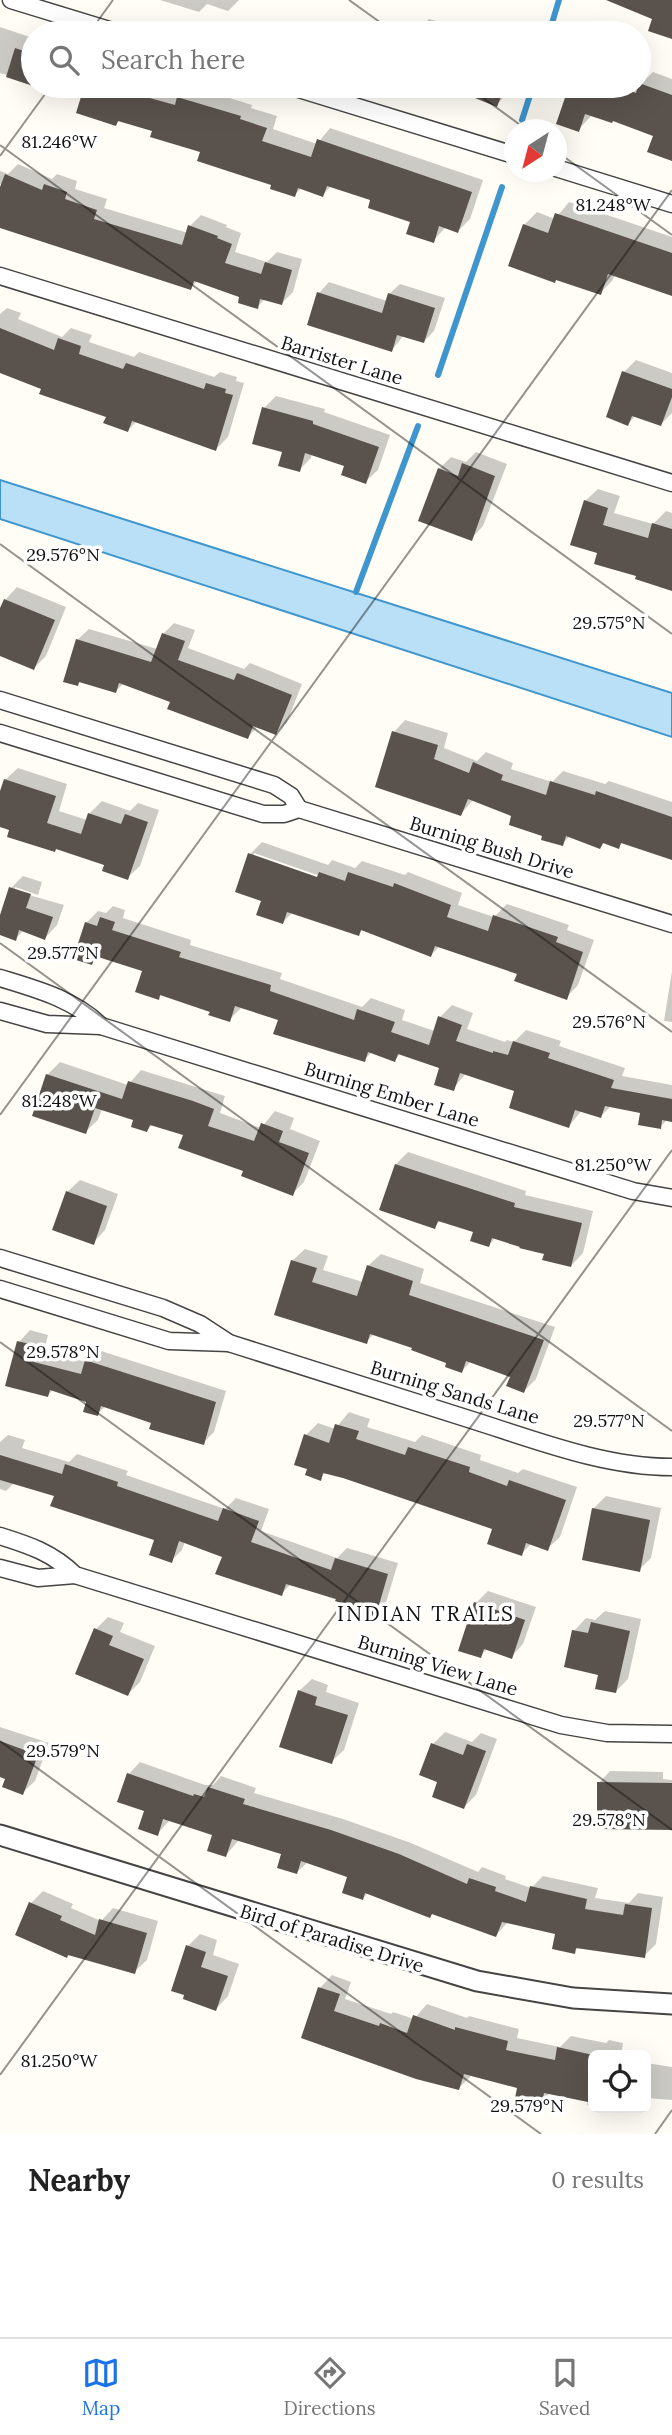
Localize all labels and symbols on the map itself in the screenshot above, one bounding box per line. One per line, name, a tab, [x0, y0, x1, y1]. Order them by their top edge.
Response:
north arrow	[504, 119, 567, 182]
text: 81.246°W	[21, 130, 98, 153]
text: 81.248°W	[575, 193, 652, 216]
street label: Barrister Lane	[278, 330, 406, 390]
text: 29.576°N	[26, 543, 100, 566]
text: 29.575°N	[572, 611, 646, 634]
street label: Burning Bush Drive	[407, 811, 577, 883]
text: 29.577°N	[27, 941, 99, 964]
text: 29.576°N	[572, 1010, 646, 1033]
street label: Burning Ember Lane	[302, 1056, 482, 1132]
text: 81.248°W	[21, 1089, 98, 1112]
text: 81.250°W	[575, 1153, 653, 1176]
text: 29.578°N	[26, 1340, 100, 1363]
street label: Burning Sands Lane	[368, 1355, 542, 1429]
text: 29.577°N	[573, 1409, 645, 1432]
district label: INDIAN TRAILS	[337, 1600, 515, 1627]
street label: Burning View Lane	[355, 1629, 521, 1701]
text: 29.579°N	[26, 1739, 100, 1762]
text: 29.578°N	[572, 1808, 646, 1831]
street label: Bird of Paradise Drive	[237, 1899, 427, 1977]
text: 81.250°W	[21, 2049, 99, 2072]
text: 29.579°N	[490, 2094, 564, 2117]

